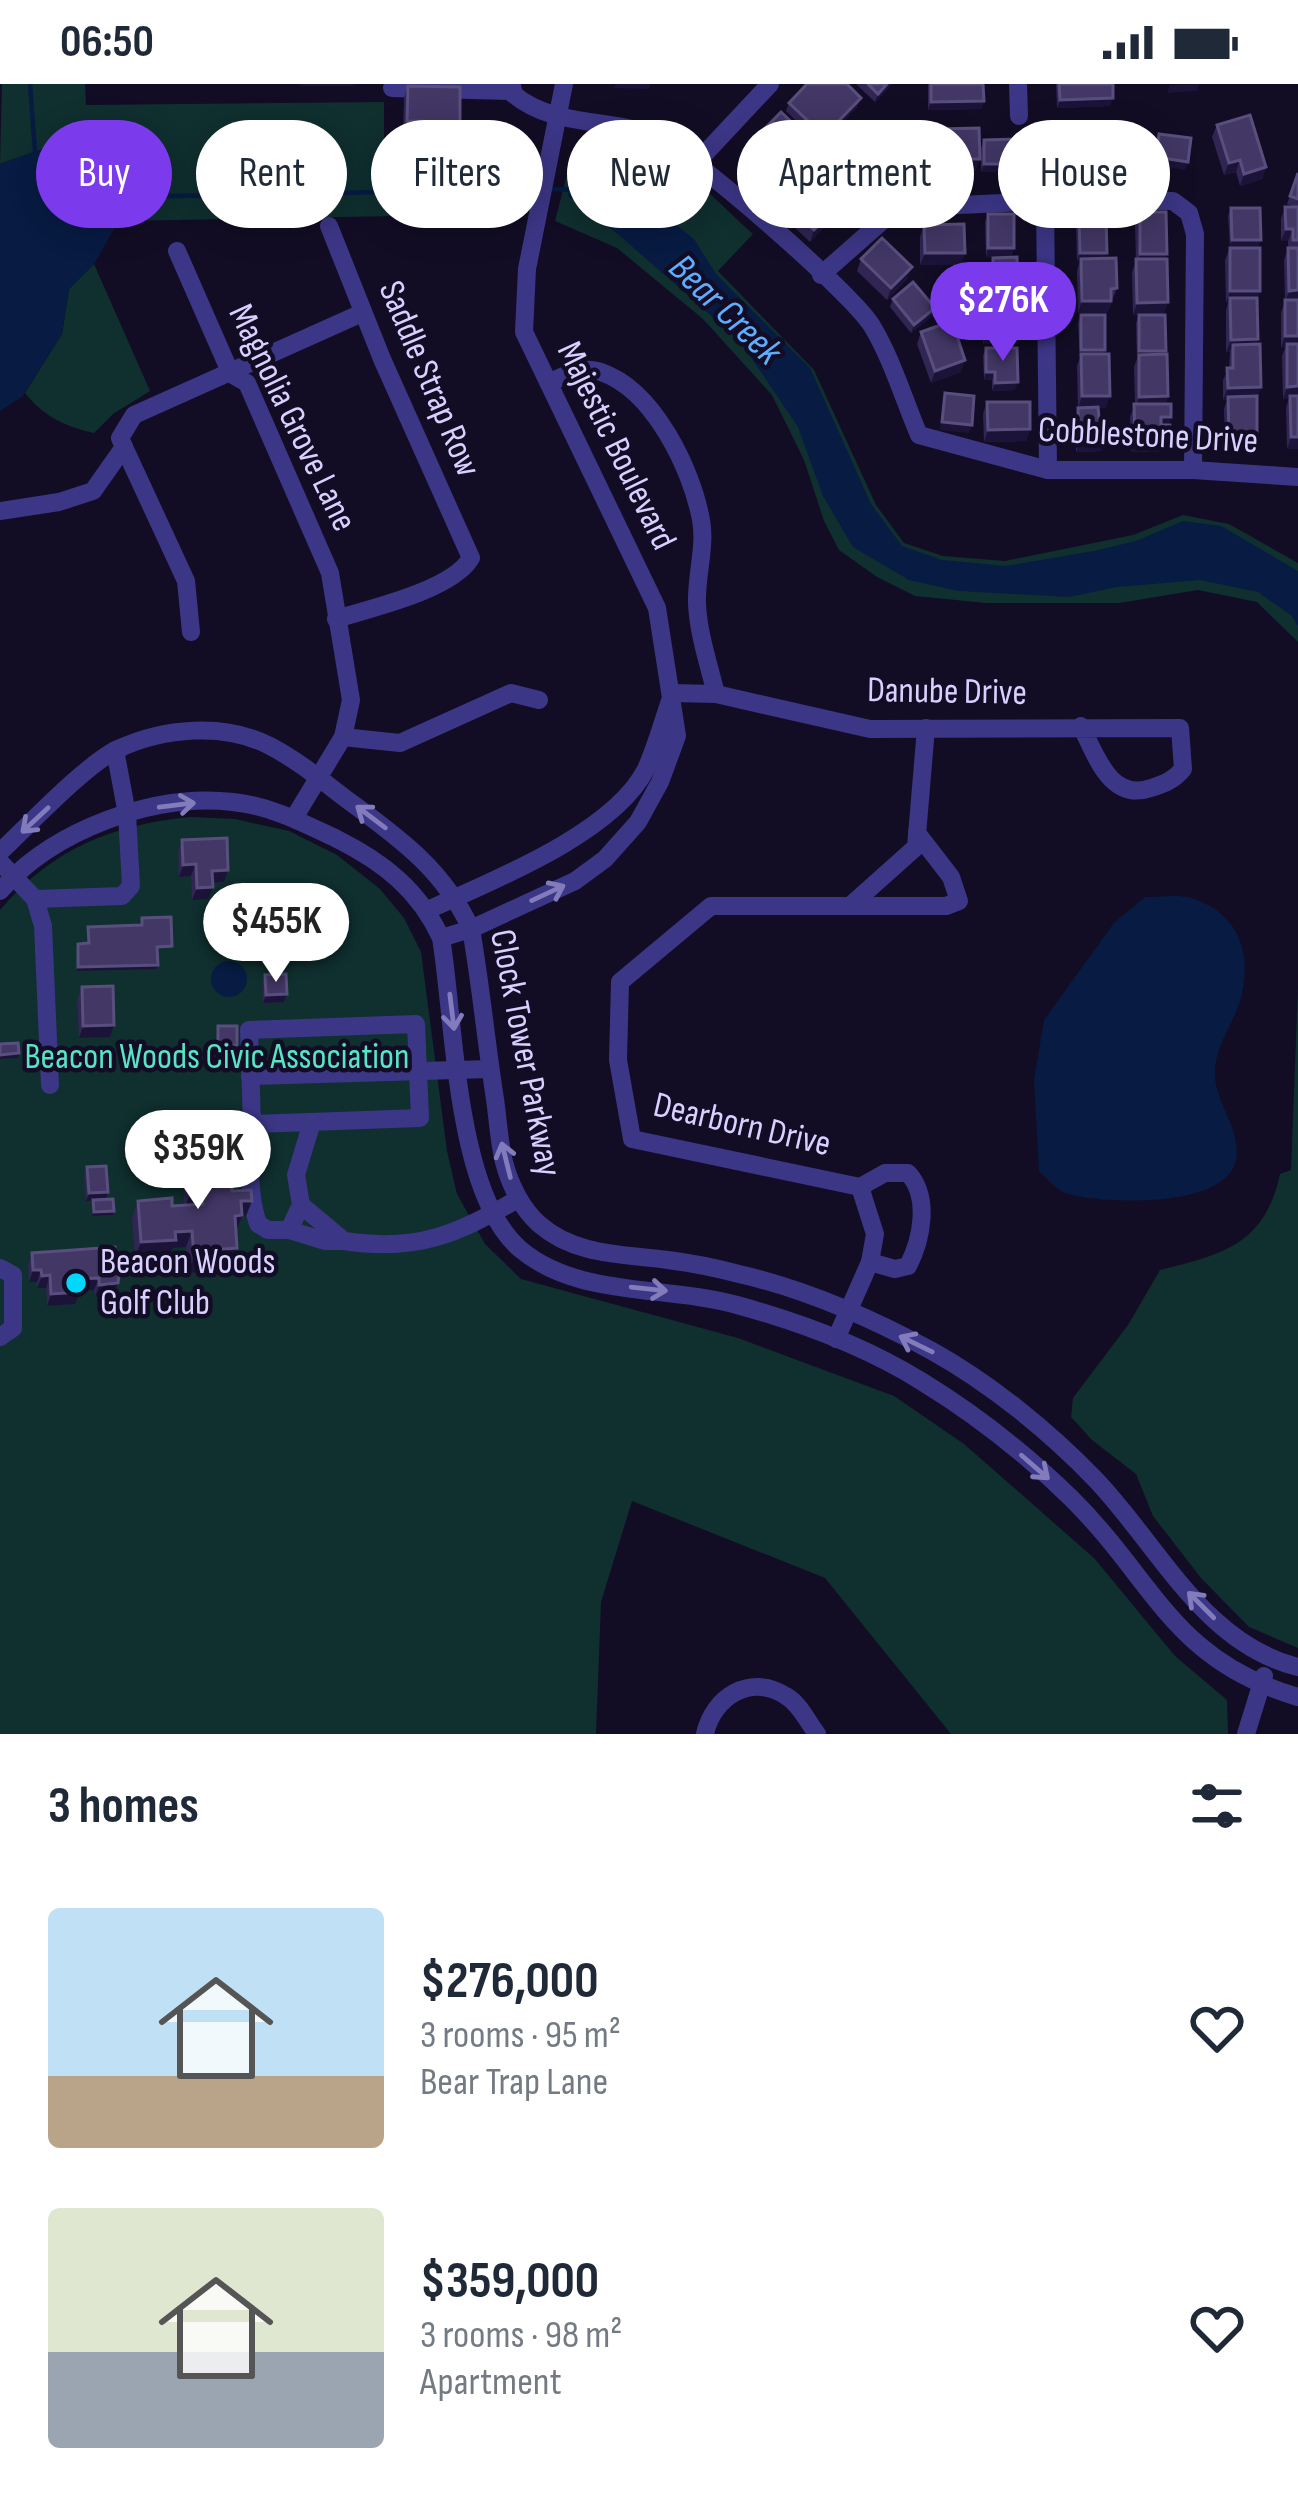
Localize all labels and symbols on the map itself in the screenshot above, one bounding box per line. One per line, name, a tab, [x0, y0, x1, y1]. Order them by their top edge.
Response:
water label: Bear Creek	[659, 245, 792, 376]
pin: $276K	[919, 262, 1087, 364]
street label: Saddle Strap Row	[369, 275, 489, 483]
street label: Magnolia Grove Lane	[219, 298, 365, 538]
street label: Majestic Boulevard	[547, 335, 685, 557]
street label: Cobblestone Drive	[1037, 409, 1259, 463]
street label: Danube Drive	[867, 669, 1027, 715]
one-way arrow	[156, 793, 195, 815]
one-way arrow	[21, 805, 51, 834]
one-way arrow	[355, 805, 388, 831]
one-way arrow	[529, 881, 565, 903]
pin: $455K	[192, 883, 360, 985]
street label: Clock Tower Parkway	[480, 926, 570, 1180]
one-way arrow	[442, 992, 464, 1031]
park label: Beacon Woods Civic Association	[25, 1036, 409, 1079]
street label: Dearborn Drive	[649, 1084, 835, 1166]
pin: $359K	[114, 1110, 282, 1212]
one-way arrow	[493, 1142, 515, 1180]
place label: Beacon Woods Golf Club	[100, 1241, 275, 1325]
marker: Beacon Woods Golf Club	[63, 1270, 89, 1296]
one-way arrow	[629, 1278, 668, 1300]
one-way arrow	[899, 1332, 935, 1354]
one-way arrow	[1019, 1453, 1050, 1480]
one-way arrow	[1187, 1592, 1216, 1620]

